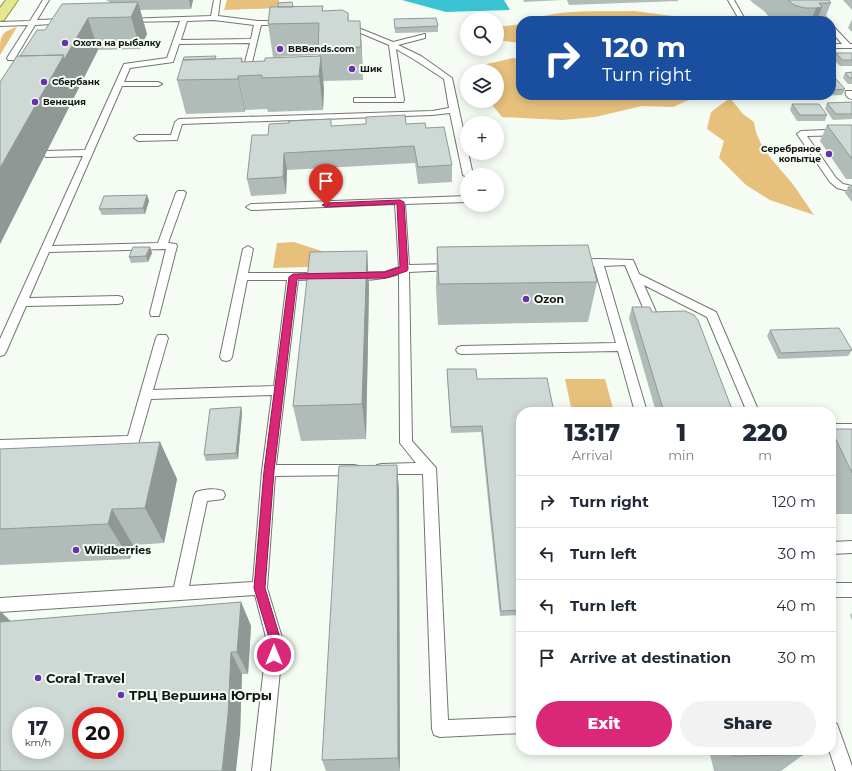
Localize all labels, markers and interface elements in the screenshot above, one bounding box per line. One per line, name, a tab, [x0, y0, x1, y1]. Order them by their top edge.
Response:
map controls	[460, 12, 504, 212]
button: search	[460, 12, 504, 56]
text: 120 m	[602, 30, 686, 64]
icon: right	[536, 32, 588, 84]
place label: Охота на рыбалку	[73, 37, 161, 48]
marker: Охота на рыбалку	[60, 38, 70, 48]
place label: BBBends.com	[288, 43, 355, 54]
marker: BBBends.com	[275, 44, 285, 54]
place label: Шик	[360, 63, 382, 74]
marker: Шик	[347, 64, 357, 74]
button: layers	[460, 64, 504, 108]
text: Turn right	[602, 64, 692, 86]
place label: Сбербанк	[52, 76, 100, 87]
marker: Сбербанк	[39, 77, 49, 87]
place label: Венеция	[43, 96, 86, 107]
marker: Венеция	[30, 97, 40, 107]
button: +	[460, 116, 504, 160]
place label: Серебряное копытце	[761, 143, 821, 164]
marker: Серебряное копытце	[824, 149, 834, 159]
pin	[309, 164, 343, 205]
button: −	[460, 168, 504, 212]
icon: arrive	[315, 170, 337, 192]
place label: Ozon	[534, 292, 564, 306]
marker: Ozon	[521, 294, 531, 304]
text: 13:17	[564, 418, 620, 447]
text: 1	[676, 418, 686, 447]
text: 220	[743, 418, 788, 447]
text: Arrival	[572, 447, 613, 463]
text: min	[668, 447, 694, 463]
text: m	[758, 447, 772, 463]
icon: right	[536, 491, 558, 513]
text: Turn right	[570, 492, 649, 511]
text: 120 m	[772, 492, 816, 511]
place label: Wildberries	[84, 543, 151, 557]
icon: left	[536, 543, 558, 565]
text: Turn left	[570, 544, 637, 563]
text: 30 m	[778, 544, 816, 563]
marker: Wildberries	[71, 545, 81, 555]
icon: left	[536, 595, 558, 617]
text: Turn left	[570, 596, 637, 615]
text: 40 m	[776, 596, 816, 615]
position arrow	[253, 634, 295, 676]
icon: arrive	[536, 647, 558, 669]
text: Arrive at destination	[570, 648, 731, 667]
text: 30 m	[778, 648, 816, 667]
place label: Coral Travel	[46, 670, 125, 686]
marker: Coral Travel	[33, 673, 43, 683]
place label: ТРЦ Вершина Югры	[129, 687, 272, 703]
marker: ТРЦ Вершина Югры	[116, 690, 126, 700]
button: Exit	[536, 701, 672, 747]
button: Share	[680, 701, 816, 747]
speed limit sign: 20	[72, 707, 124, 759]
text: 17	[28, 716, 48, 740]
text: km/h	[25, 736, 51, 749]

